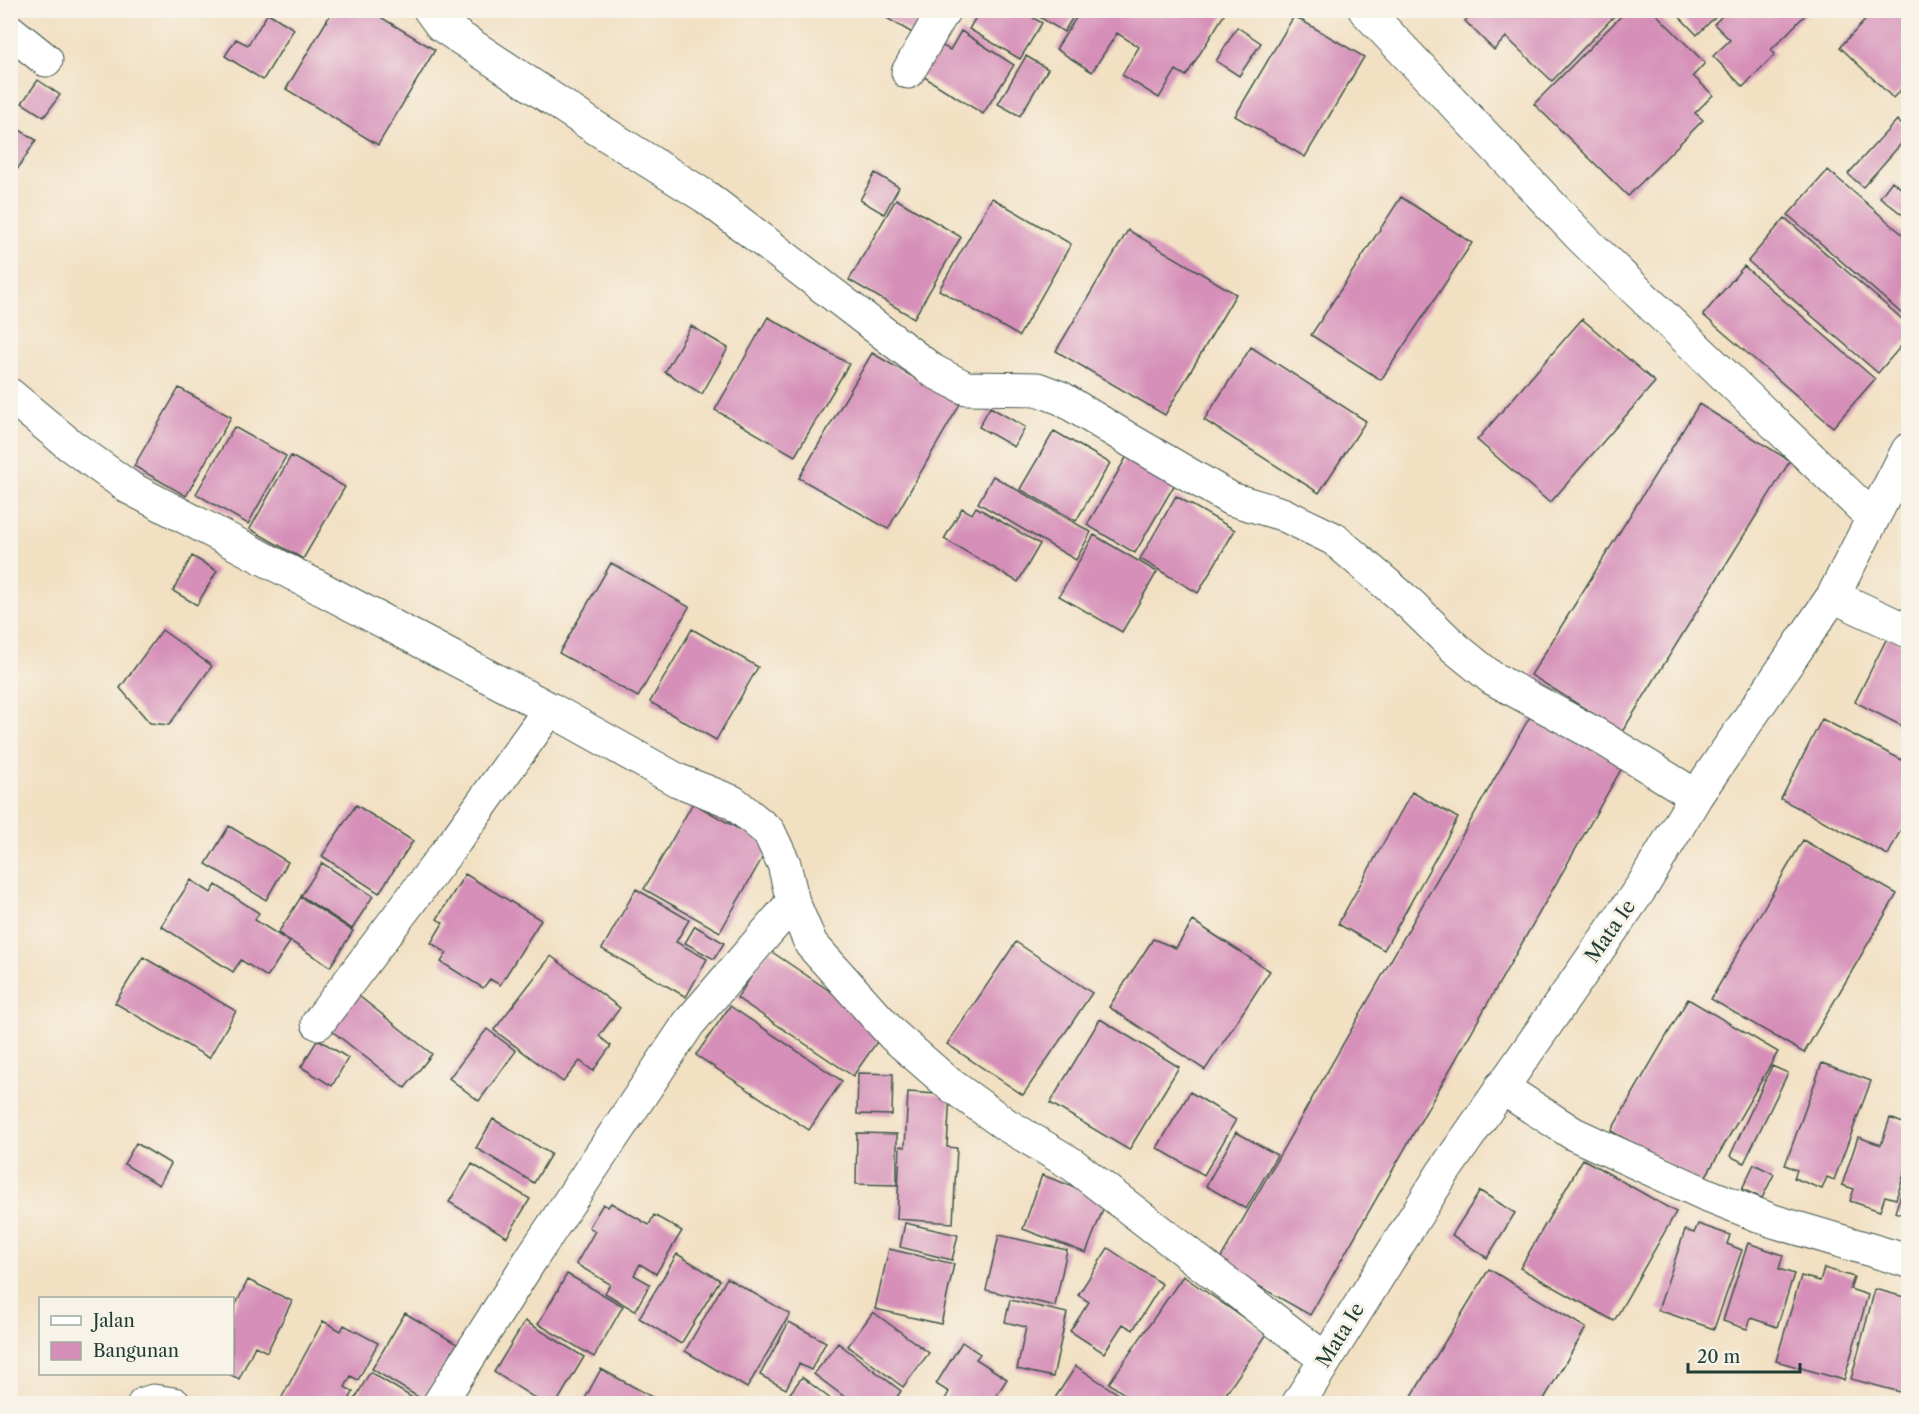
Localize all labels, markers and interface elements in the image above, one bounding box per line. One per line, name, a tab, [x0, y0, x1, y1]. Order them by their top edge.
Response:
street label: Mata Ie	[1580, 895, 1640, 967]
legend	[39, 1297, 234, 1375]
street label: Mata Ie	[1311, 1298, 1369, 1372]
text: Jalan	[90, 1310, 135, 1332]
scale bar	[1688, 1336, 1800, 1374]
text: Bangunan	[93, 1340, 179, 1362]
text: 20 m	[1697, 1346, 1741, 1368]

